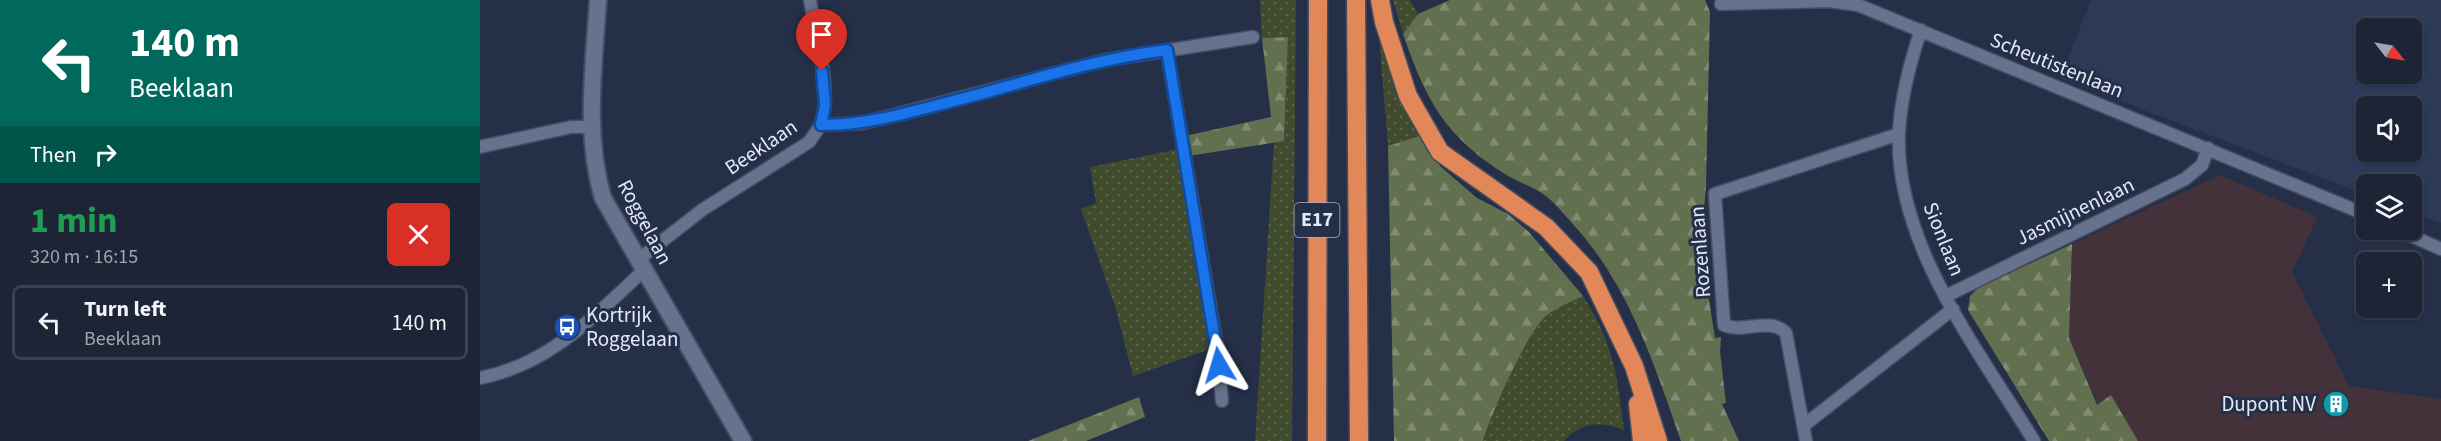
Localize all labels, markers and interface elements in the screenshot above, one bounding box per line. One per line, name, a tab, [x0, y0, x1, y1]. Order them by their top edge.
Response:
pin	[796, 9, 847, 71]
text: 140 m	[129, 13, 240, 73]
icon: arrive	[805, 18, 838, 51]
north arrow	[2356, 18, 2422, 84]
map controls	[2356, 18, 2422, 318]
icon: left	[30, 24, 108, 102]
street label: Scheutistenlaan	[1986, 25, 2128, 105]
text: Beeklaan	[129, 69, 234, 108]
button: sound	[2356, 96, 2422, 162]
street label: Beeklaan	[719, 112, 803, 182]
icon: right	[89, 138, 122, 171]
text: Then	[30, 139, 77, 171]
street label: Jasmijnenlaan	[2011, 169, 2139, 253]
street label: Roggelaan	[610, 174, 680, 270]
button: layers	[2356, 174, 2422, 240]
text: 1 min	[30, 195, 118, 246]
street label: Sionlaan	[1916, 198, 1972, 280]
button: close	[387, 203, 450, 266]
road number: E17	[1294, 203, 1340, 237]
street label: Rozenlaan	[1682, 205, 1718, 299]
text: 320 m · 16:15	[30, 243, 138, 271]
button: +	[2356, 252, 2422, 318]
text: Turn left	[84, 293, 166, 325]
place label: Kortrijk Roggelaan	[586, 300, 678, 354]
icon: left	[33, 306, 66, 339]
text: 140 m	[392, 307, 447, 339]
bus stop icon: Kortrijk Roggelaan	[552, 312, 582, 342]
text: Beeklaan	[84, 325, 162, 353]
position arrow	[1187, 333, 1251, 397]
place label: Dupont NV	[2221, 389, 2316, 419]
building icon: Dupont NV	[2321, 389, 2351, 419]

